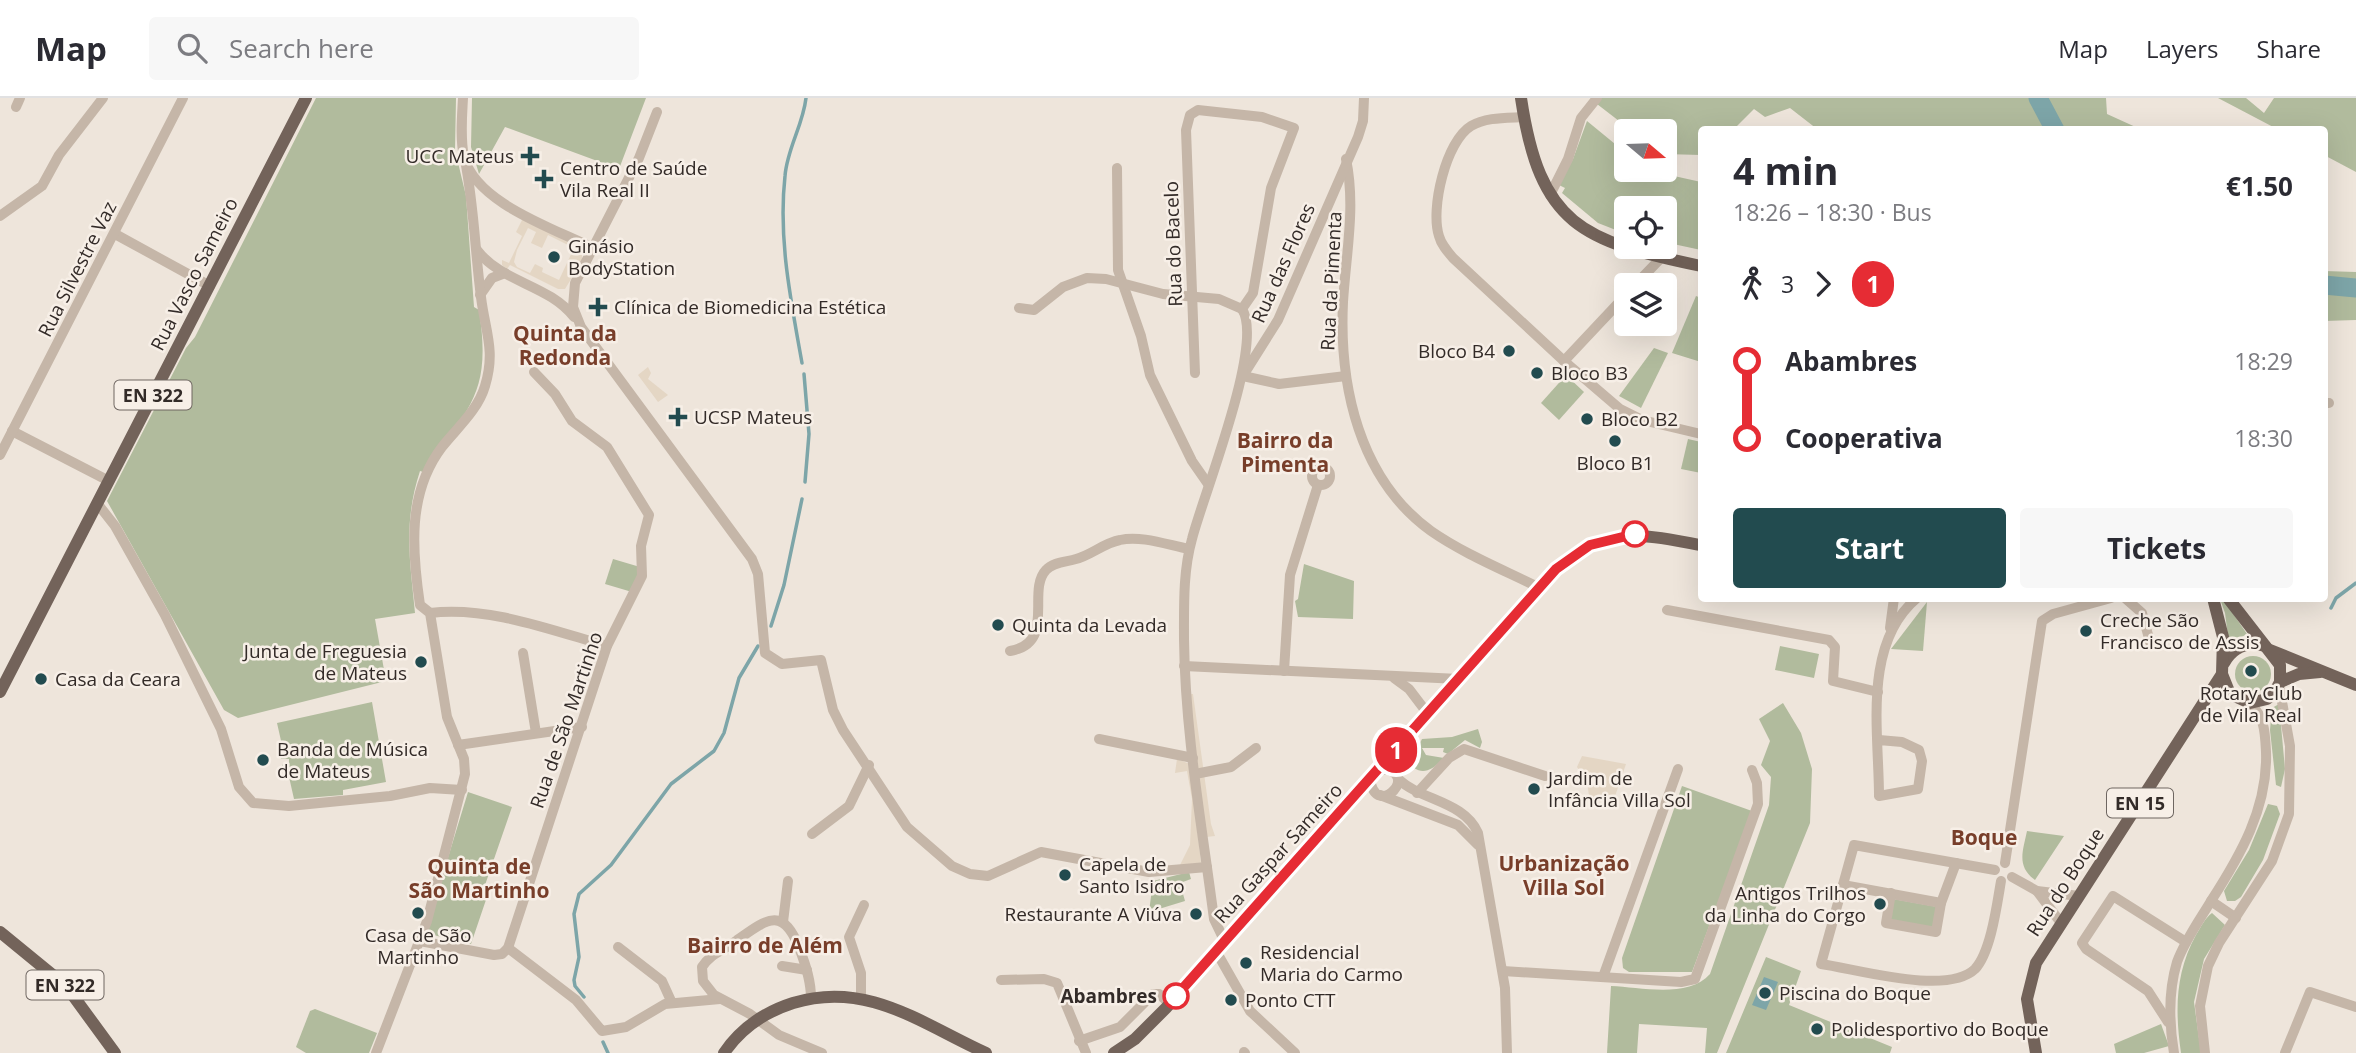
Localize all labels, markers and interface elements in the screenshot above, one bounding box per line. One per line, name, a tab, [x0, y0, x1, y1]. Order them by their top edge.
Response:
search box	[149, 17, 639, 80]
text: Map	[35, 26, 107, 71]
icon: search	[173, 29, 211, 67]
text: Search here	[229, 30, 374, 66]
text: Map	[2058, 32, 2108, 65]
text: Layers	[2146, 32, 2219, 65]
text: Share	[2257, 32, 2321, 65]
north arrow	[1614, 119, 1676, 182]
map controls	[1614, 119, 1677, 336]
place label: UCC Mateus	[405, 143, 514, 169]
text: 4 min	[1733, 144, 1838, 196]
marker: UCC Mateus	[520, 146, 540, 166]
place label: Centro de Saúde Vila Real II	[560, 155, 707, 203]
text: €1.50	[2226, 168, 2293, 204]
marker: Centro de Saúde Vila Real II	[534, 169, 554, 189]
street label: Rua do Bacelo	[1158, 181, 1188, 307]
street label: Rua Vasco Sameiro	[144, 193, 244, 355]
button: locate	[1614, 196, 1677, 259]
text: 18:26 – 18:30 · Bus	[1733, 196, 1932, 228]
street label: Rua Silvestre Vaz	[32, 197, 122, 341]
street label: Rua das Flores	[1245, 199, 1321, 327]
street label: Rua da Pimenta	[1314, 211, 1348, 351]
place label: Ginásio BodyStation	[568, 233, 675, 281]
marker: Ginásio BodyStation	[546, 249, 562, 265]
icon: walk	[1733, 265, 1771, 303]
icon: forward	[1804, 265, 1842, 303]
text: 1	[1866, 267, 1880, 300]
text: 3	[1781, 268, 1794, 300]
button: layers	[1614, 273, 1677, 336]
place label: Clínica de Biomedicina Estética	[614, 294, 886, 320]
marker: Clínica de Biomedicina Estética	[588, 297, 608, 317]
district label: Quinta da Redonda	[513, 319, 617, 371]
place label: Bloco B4	[1418, 338, 1495, 364]
marker: Bloco B4	[1501, 343, 1517, 359]
text: Abambres	[1785, 343, 1917, 379]
text: 18:29	[2234, 345, 2293, 377]
place label: Bloco B3	[1551, 360, 1628, 386]
marker: Bloco B3	[1529, 365, 1545, 381]
road number: EN 322	[114, 380, 192, 410]
place label: UCSP Mateus	[694, 404, 812, 430]
place label: Bloco B2	[1601, 406, 1678, 432]
marker: UCSP Mateus	[668, 407, 688, 427]
marker: Bloco B2	[1579, 411, 1595, 427]
text: Cooperativa	[1785, 420, 1943, 456]
text: 18:30	[2234, 422, 2293, 454]
district label: Bairro da Pimenta	[1237, 426, 1333, 478]
marker: Bloco B1	[1607, 433, 1623, 449]
place label: Bloco B1	[1576, 450, 1654, 476]
button: Start	[1733, 508, 2006, 588]
button: Tickets	[2020, 508, 2293, 588]
unlabelled marker	[1622, 521, 1648, 547]
place label: Creche São Francisco de Assis	[2100, 607, 2259, 655]
place label: Quinta da Levada	[1012, 612, 1167, 638]
marker: Quinta da Levada	[990, 617, 1006, 633]
marker: Creche São Francisco de Assis	[2078, 623, 2094, 639]
street label: Rua de São Martinho	[524, 628, 608, 812]
place label: Junta de Freguesia de Mateus	[242, 638, 407, 686]
marker: Junta de Freguesia de Mateus	[413, 654, 429, 670]
marker: Rotary Club de Vila Real	[2243, 663, 2259, 679]
place label: Casa da Ceara	[55, 666, 181, 692]
marker: Casa da Ceara	[33, 671, 49, 687]
place label: Rotary Club de Vila Real	[2200, 680, 2302, 728]
line badge: 1	[1373, 727, 1419, 773]
text: 1	[1389, 733, 1403, 766]
place label: Banda de Música de Mateus	[277, 736, 428, 784]
marker: Banda de Música de Mateus	[255, 752, 271, 768]
place label: Jardim de Infância Villa Sol	[1546, 765, 1691, 813]
street label: Rua Gaspar Sameiro	[1208, 777, 1348, 929]
marker: Jardim de Infância Villa Sol	[1526, 781, 1542, 797]
road number: EN 15	[2107, 788, 2173, 818]
district label: Boque	[1951, 823, 2017, 851]
street label: Rua do Boque	[2020, 823, 2110, 941]
district label: Urbanização Villa Sol	[1498, 849, 1630, 901]
place label: Capela de Santo Isidro	[1079, 851, 1185, 899]
district label: Quinta de São Martinho	[409, 852, 549, 904]
marker: Capela de Santo Isidro	[1057, 867, 1073, 883]
place label: Antigos Trilhos da Linha do Corgo	[1704, 880, 1866, 928]
marker: Antigos Trilhos da Linha do Corgo	[1872, 896, 1888, 912]
place label: Restaurante A Viúva	[1004, 901, 1182, 927]
marker: Casa de São Martinho	[410, 905, 426, 921]
marker: Restaurante A Viúva	[1188, 906, 1204, 922]
place label: Casa de São Martinho	[365, 922, 471, 970]
district label: Bairro de Além	[687, 931, 843, 959]
place label: Residencial Maria do Carmo	[1260, 939, 1403, 987]
marker: Residencial Maria do Carmo	[1238, 955, 1254, 971]
road number: EN 322	[27, 970, 104, 1000]
place label: Piscina do Boque	[1779, 980, 1931, 1006]
place label: Abambres	[1060, 983, 1157, 1009]
marker: Abambres	[1163, 983, 1189, 1009]
marker: Piscina do Boque	[1757, 985, 1773, 1001]
place label: Ponto CTT	[1245, 987, 1336, 1013]
marker: Ponto CTT	[1223, 992, 1239, 1008]
place label: Polidesportivo do Boque	[1831, 1016, 2049, 1042]
marker: Polidesportivo do Boque	[1809, 1021, 1825, 1037]

